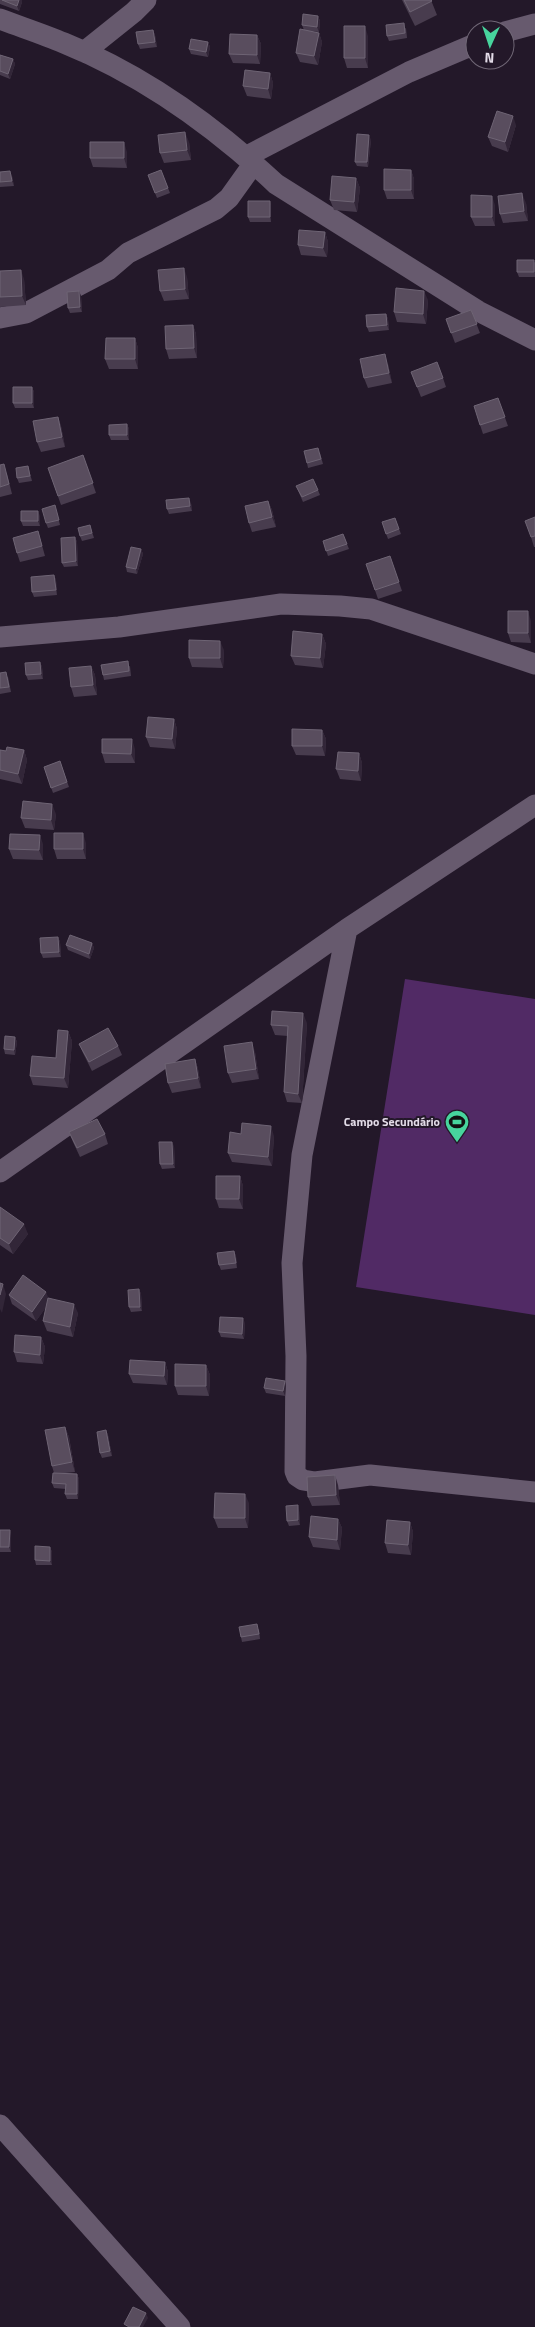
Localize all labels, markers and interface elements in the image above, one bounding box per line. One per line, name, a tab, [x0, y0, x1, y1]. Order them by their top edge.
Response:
north arrow	[465, 20, 515, 70]
text: N	[484, 48, 495, 69]
sports icon: Campo Secundário	[444, 1109, 470, 1143]
place label: Campo Secundário	[344, 1112, 440, 1131]

